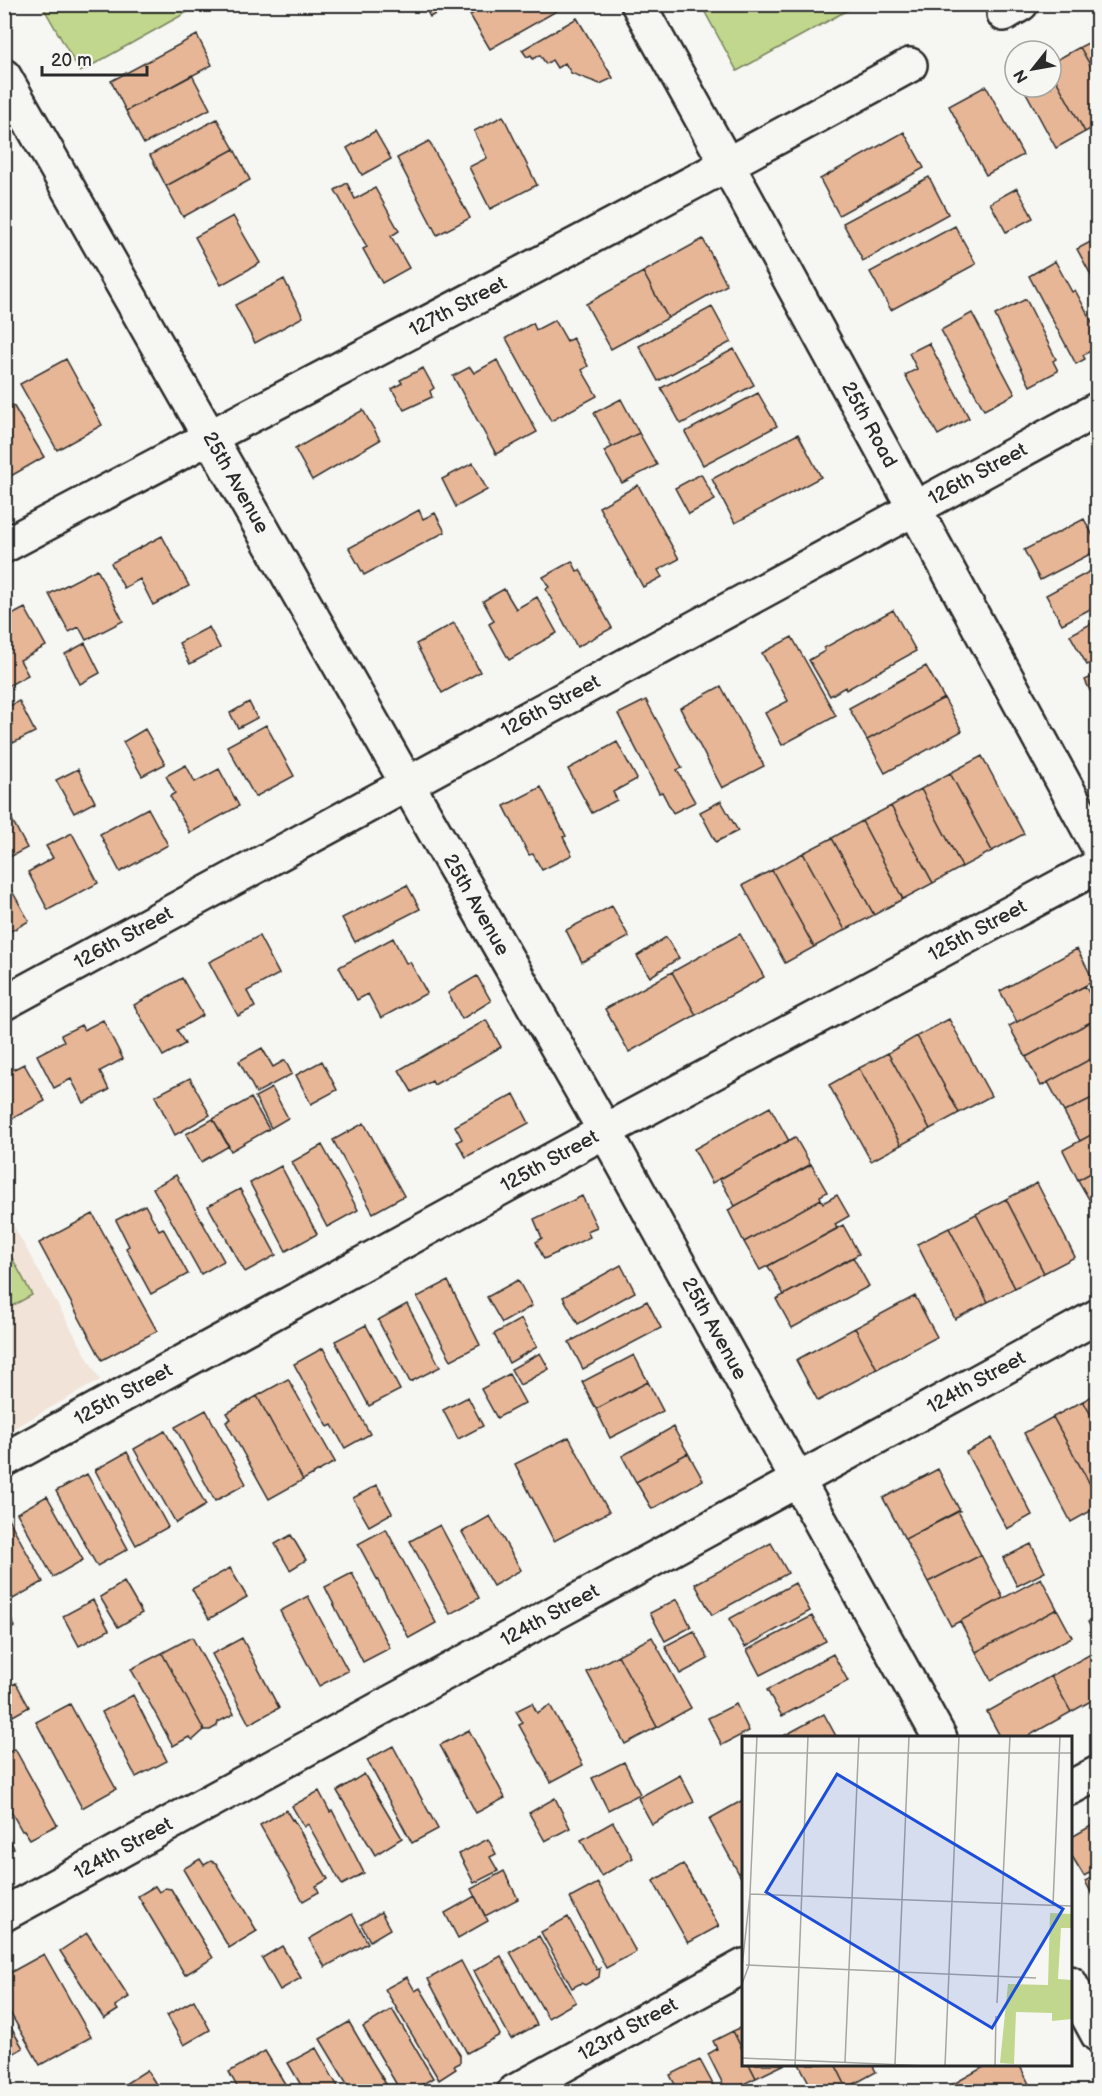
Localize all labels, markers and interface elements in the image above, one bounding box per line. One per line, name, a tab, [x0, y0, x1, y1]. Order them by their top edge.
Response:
scale bar	[42, 39, 147, 77]
north arrow	[1003, 39, 1063, 99]
text: 20 m	[51, 50, 92, 71]
text: N	[1010, 66, 1033, 86]
street label: 127th Street	[405, 272, 511, 342]
street label: 25th Road	[836, 378, 902, 472]
street label: 25th Avenue	[197, 428, 274, 538]
street label: 126th Street	[924, 438, 1031, 511]
street label: 126th Street	[497, 670, 604, 743]
street label: 25th Avenue	[438, 850, 515, 960]
street label: 125th Street	[924, 895, 1031, 967]
street label: 126th Street	[70, 902, 177, 975]
street label: 125th Street	[496, 1125, 603, 1198]
street label: 25th Avenue	[676, 1273, 752, 1384]
street label: 124th Street	[923, 1346, 1030, 1419]
street label: 125th Street	[70, 1358, 177, 1431]
street label: 124th Street	[496, 1579, 603, 1652]
inset map	[742, 1736, 1072, 2066]
street label: 124th Street	[70, 1812, 177, 1885]
street label: 123rd Street	[574, 1993, 682, 2066]

